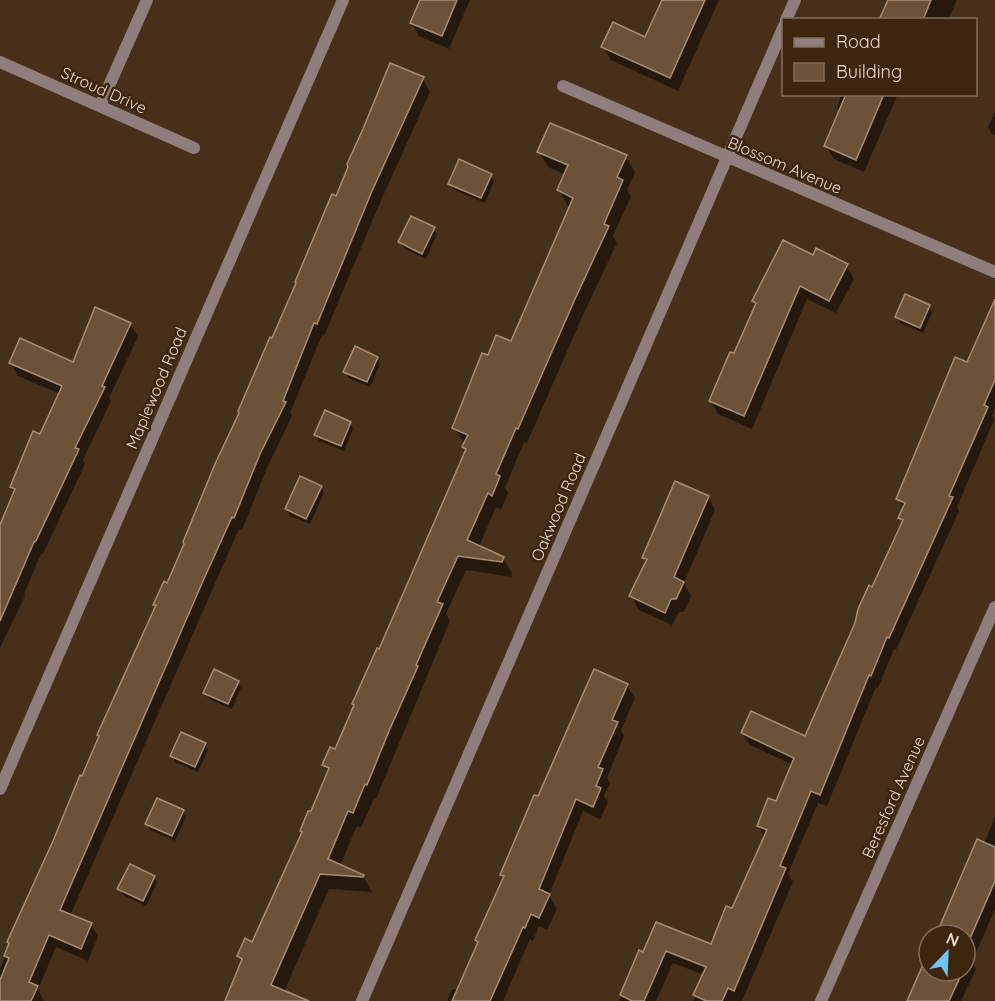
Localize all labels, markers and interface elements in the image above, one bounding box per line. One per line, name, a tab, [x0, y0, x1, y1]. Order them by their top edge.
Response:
legend	[782, 18, 977, 96]
text: Road	[836, 30, 881, 53]
text: Building	[836, 60, 902, 83]
street label: Stroud Drive	[58, 62, 150, 118]
street label: Blossom Avenue	[725, 132, 845, 198]
street label: Maplewood Road	[121, 324, 191, 452]
street label: Oakwood Road	[526, 450, 590, 564]
street label: Beresford Avenue	[857, 733, 929, 861]
north arrow	[917, 923, 977, 983]
text: N	[944, 928, 962, 951]

